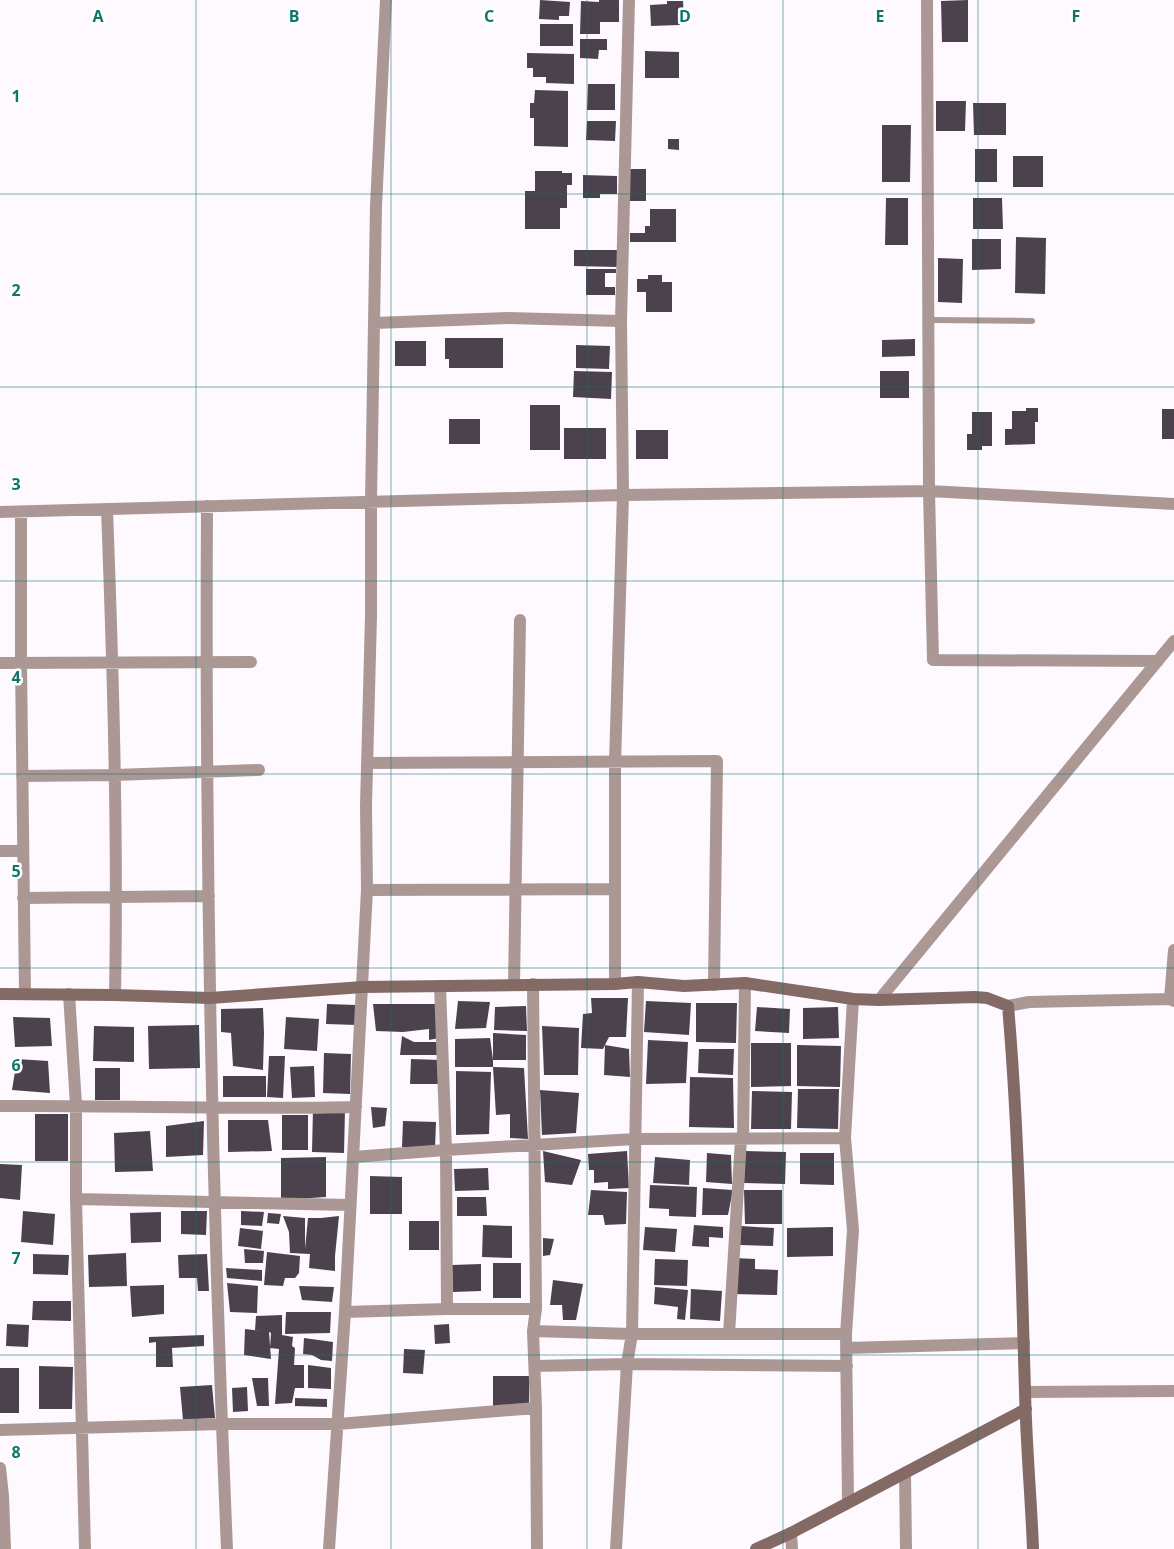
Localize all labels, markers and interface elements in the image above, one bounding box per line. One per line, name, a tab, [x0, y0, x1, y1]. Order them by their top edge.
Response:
text: A	[92, 5, 104, 27]
text: B	[289, 5, 299, 27]
text: C	[484, 5, 494, 27]
text: D	[679, 5, 691, 27]
text: E	[876, 5, 885, 27]
text: F	[1072, 5, 1080, 27]
text: 1	[11, 85, 21, 107]
text: 2	[11, 279, 21, 301]
text: 3	[11, 473, 21, 495]
text: 4	[11, 666, 21, 688]
text: 5	[11, 860, 21, 882]
text: 6	[11, 1054, 21, 1076]
text: 7	[11, 1247, 21, 1269]
text: 8	[11, 1441, 21, 1463]

